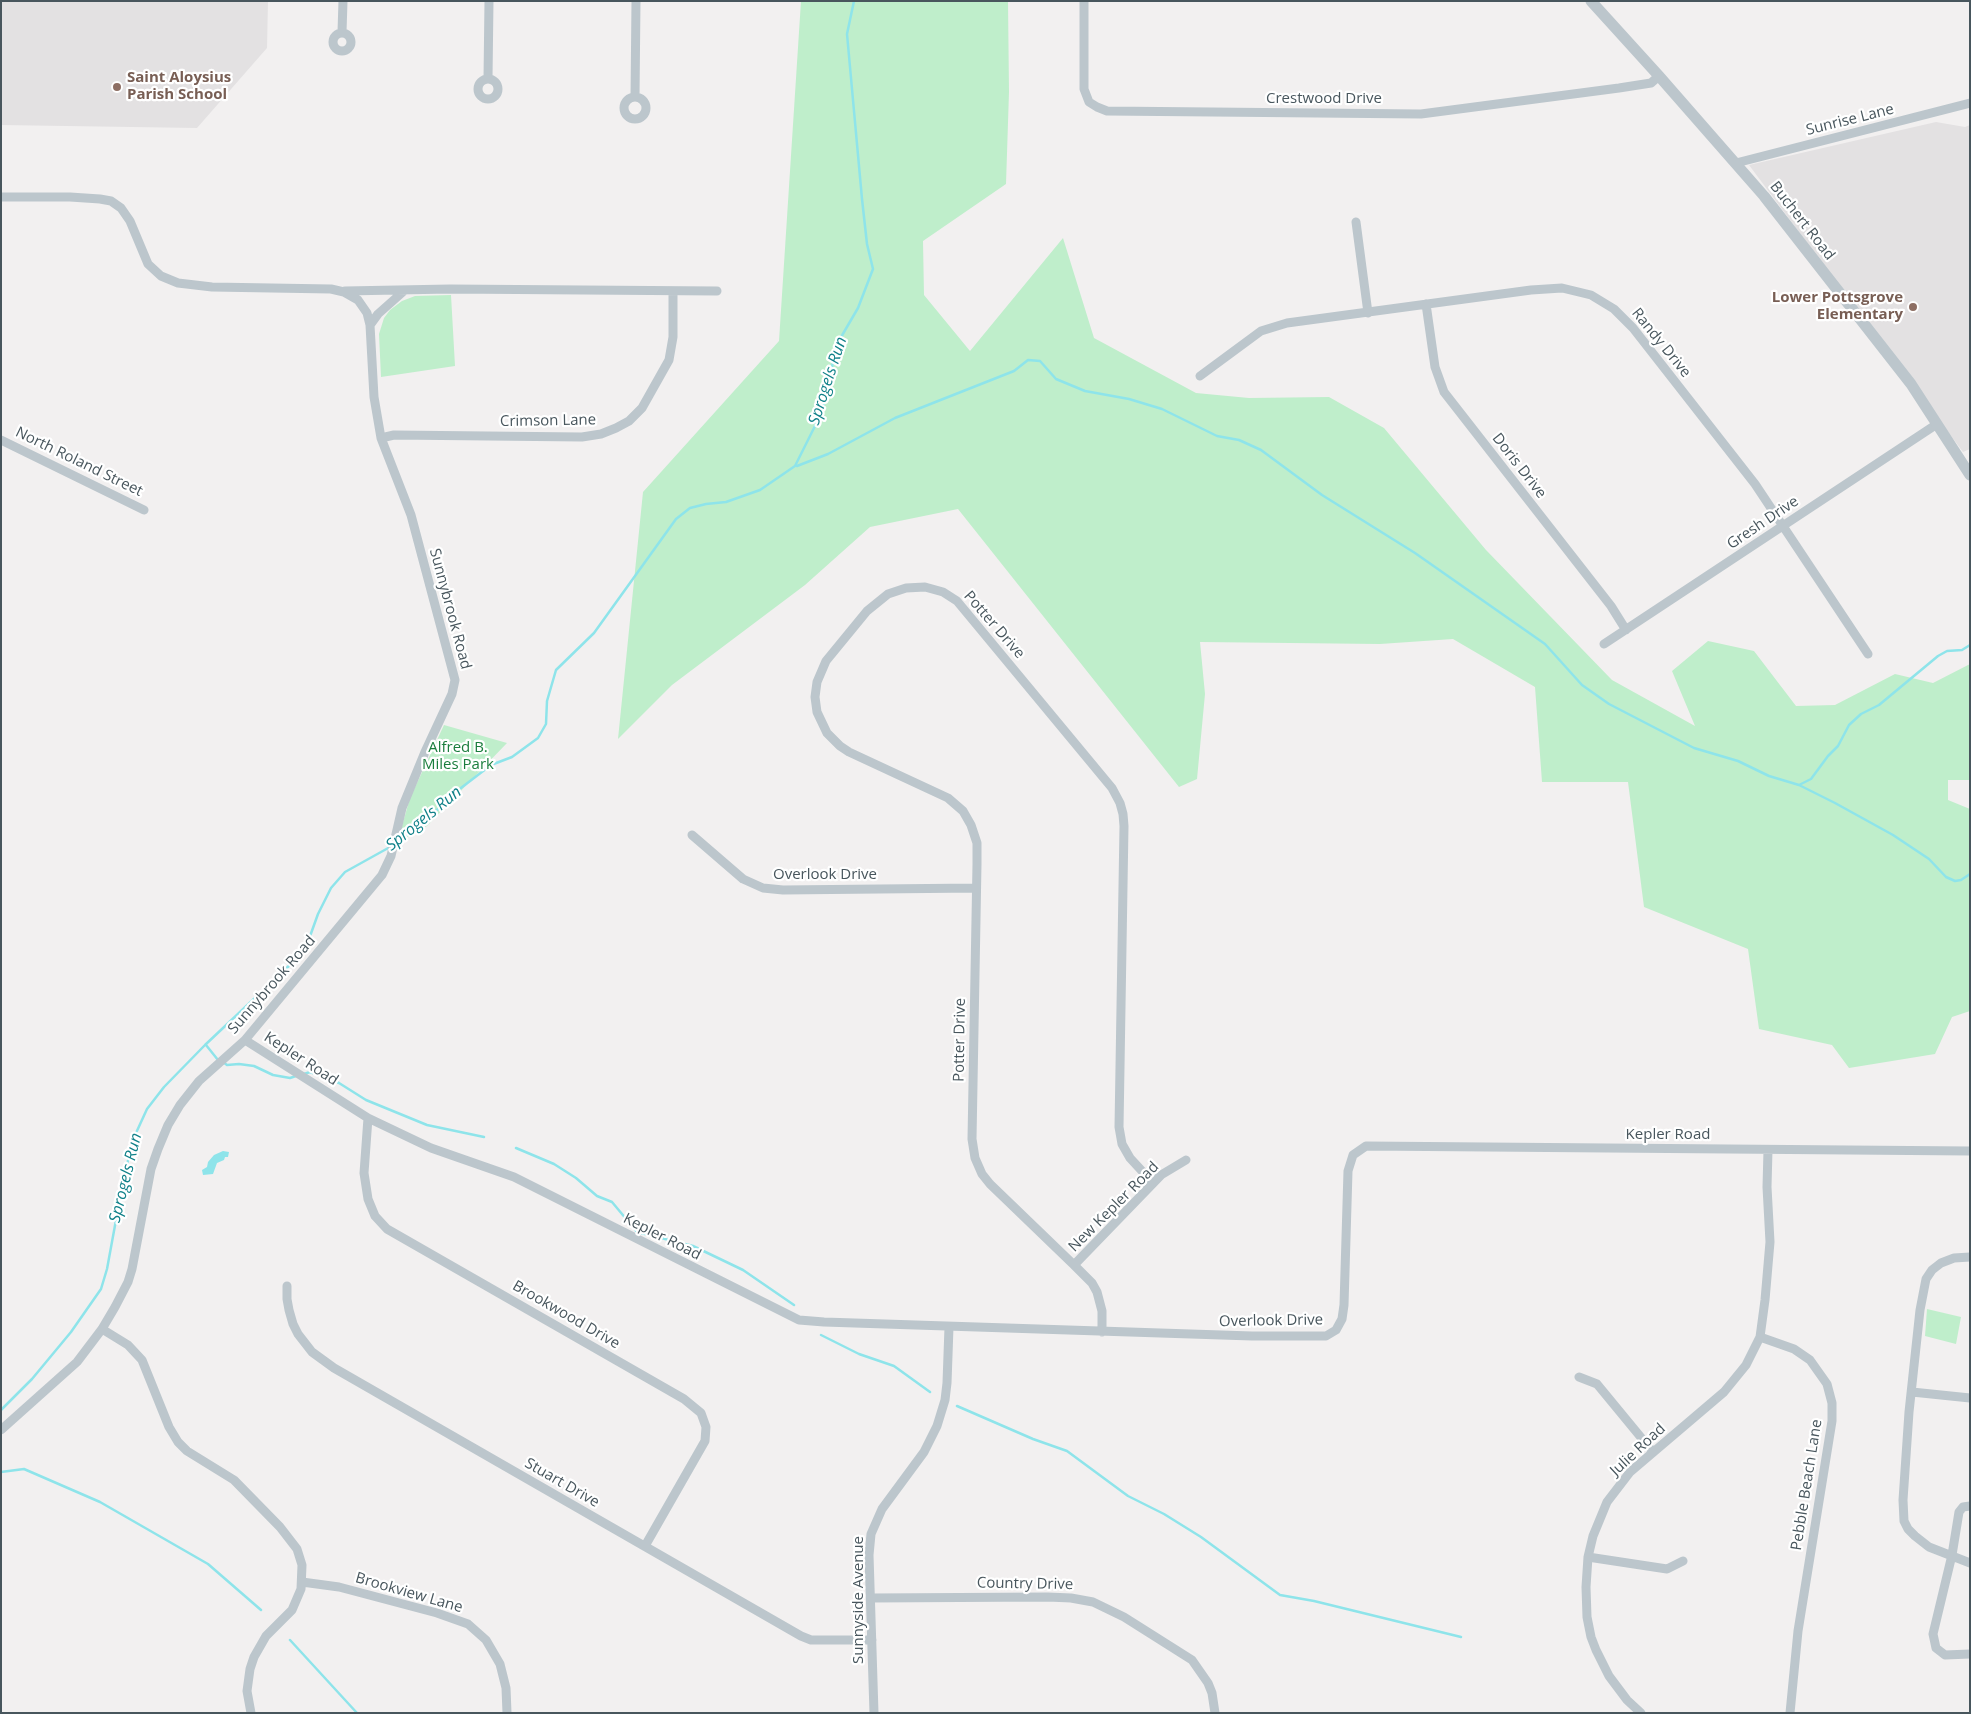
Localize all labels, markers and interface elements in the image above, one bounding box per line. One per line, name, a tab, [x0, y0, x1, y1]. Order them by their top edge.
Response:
place label: Saint Aloysius Parish School	[127, 69, 231, 104]
marker: Saint Aloysius Parish School	[111, 81, 123, 93]
street label: Crestwood Drive	[1266, 90, 1382, 108]
street label: Sunrise Lane	[1804, 100, 1896, 140]
street label: Buchert Road	[1766, 178, 1838, 264]
place label: Lower Pottsgrove Elementary	[1772, 289, 1903, 324]
marker: Lower Pottsgrove Elementary	[1907, 301, 1919, 313]
street label: Randy Drive	[1628, 305, 1694, 381]
water label: Sprogels Run	[805, 334, 851, 428]
street label: Crimson Lane	[500, 411, 596, 431]
street label: North Roland Street	[12, 423, 146, 501]
street label: Doris Drive	[1488, 430, 1550, 502]
street label: Gresh Drive	[1724, 492, 1802, 554]
street label: Sunnybrook Road	[425, 547, 475, 671]
street label: Potter Drive	[960, 587, 1028, 663]
park label: Alfred B. Miles Park	[422, 739, 494, 774]
water label: Sprogels Run	[382, 783, 466, 855]
street label: Overlook Drive	[773, 866, 877, 884]
street label: Sunnybrook Road	[224, 932, 320, 1038]
street label: Potter Drive	[950, 998, 970, 1082]
street label: Kepler Road	[261, 1028, 341, 1090]
street label: Kepler Road	[1626, 1126, 1710, 1144]
water label: Sprogels Run	[106, 1131, 146, 1225]
street label: New Kepler Road	[1065, 1158, 1163, 1256]
street label: Kepler Road	[620, 1210, 704, 1264]
street label: Brookwood Drive	[509, 1277, 623, 1353]
street label: Overlook Drive	[1219, 1311, 1323, 1331]
street label: Pebble Beach Lane	[1788, 1418, 1826, 1552]
street label: Julie Road	[1607, 1420, 1669, 1480]
street label: Stuart Drive	[521, 1454, 603, 1512]
street label: Sunnyside Avenue	[850, 1536, 868, 1664]
street label: Brookview Lane	[353, 1569, 465, 1617]
street label: Country Drive	[977, 1574, 1073, 1594]

